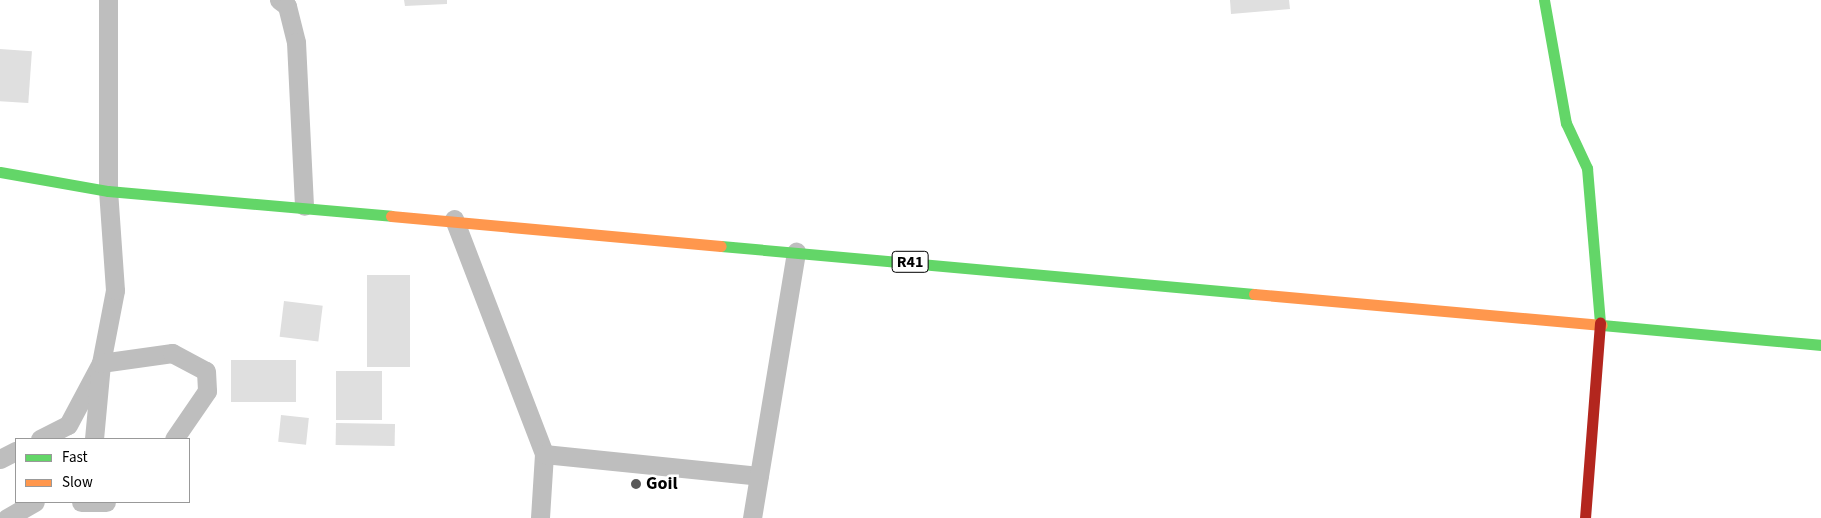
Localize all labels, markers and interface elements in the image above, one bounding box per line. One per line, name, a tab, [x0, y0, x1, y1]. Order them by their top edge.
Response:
road number: R41	[891, 248, 929, 276]
legend	[15, 438, 190, 503]
text: Fast	[62, 447, 88, 468]
text: Slow	[62, 472, 93, 493]
place label: Goil	[646, 473, 678, 495]
marker: Goil	[630, 478, 642, 490]

